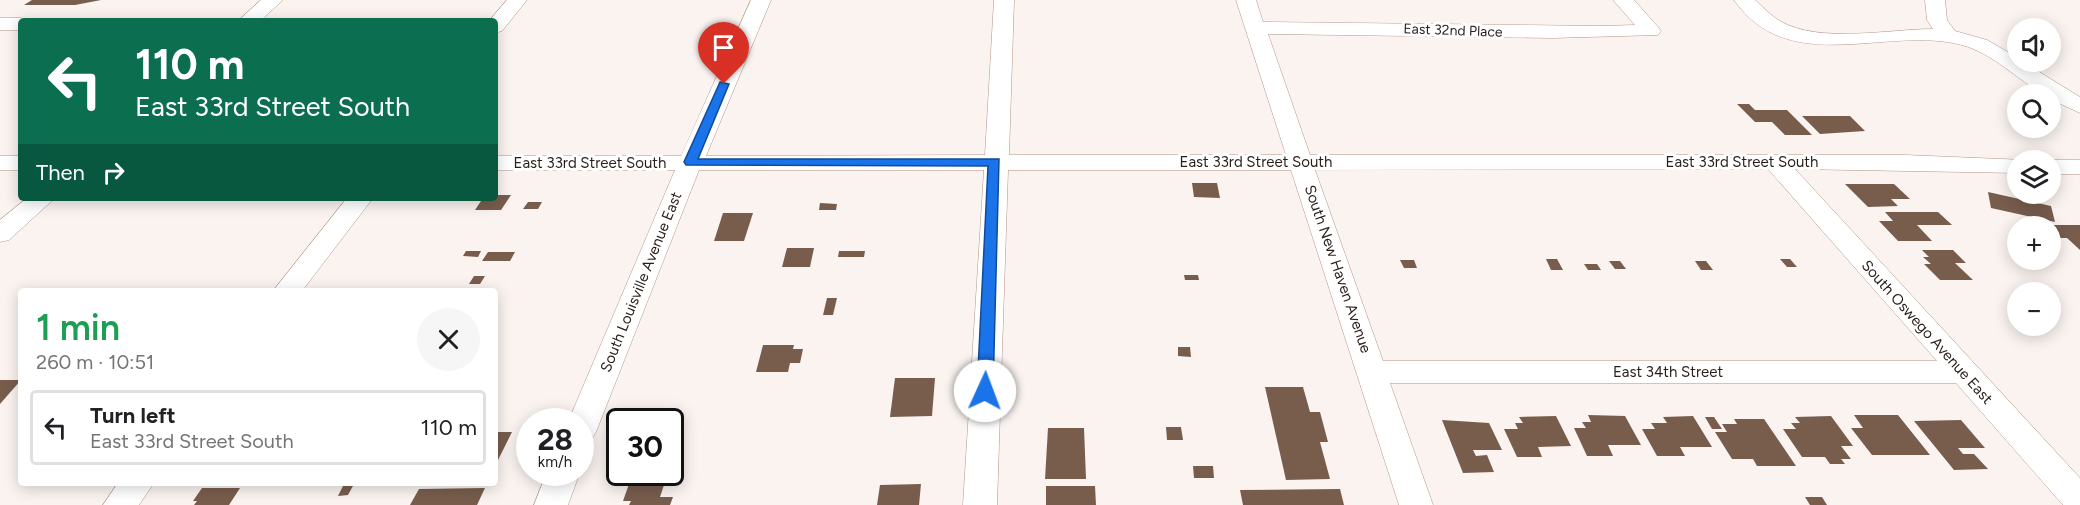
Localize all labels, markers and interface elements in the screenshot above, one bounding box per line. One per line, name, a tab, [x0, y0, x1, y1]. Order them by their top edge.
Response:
map controls	[2007, 18, 2061, 336]
button: sound	[2007, 18, 2061, 72]
street label: East 32nd Place	[1403, 20, 1503, 41]
pin	[698, 22, 749, 84]
icon: arrive	[707, 31, 740, 64]
text: 110 m	[135, 39, 244, 90]
icon: left	[36, 42, 114, 120]
button: search	[2007, 84, 2061, 138]
text: East 33rd Street South	[135, 90, 410, 123]
button: layers	[2007, 150, 2061, 204]
street label: East 33rd Street South	[1180, 153, 1332, 171]
street label: East 33rd Street South	[1666, 153, 1818, 171]
street label: East 33rd Street South	[514, 154, 666, 172]
icon: right	[97, 156, 130, 189]
text: Then	[36, 159, 85, 186]
street label: South New Haven Avenue	[1301, 183, 1375, 355]
street label: South Louisville Avenue East	[597, 189, 686, 375]
button: +	[2007, 216, 2061, 270]
street label: South Oswego Avenue East	[1858, 256, 1997, 408]
button: −	[2007, 282, 2061, 336]
text: 1 min	[36, 306, 120, 349]
button: close	[417, 308, 480, 371]
text: 260 m · 10:51	[36, 350, 154, 374]
position arrow	[953, 359, 1017, 423]
street label: East 34th Street	[1613, 363, 1723, 381]
text: Turn left	[90, 402, 176, 429]
speed limit sign: 30	[606, 408, 684, 486]
icon: left	[39, 411, 72, 444]
text: 110 m	[421, 414, 477, 441]
text: 28	[537, 421, 573, 458]
text: East 33rd Street South	[90, 429, 294, 453]
text: km/h	[538, 453, 572, 471]

